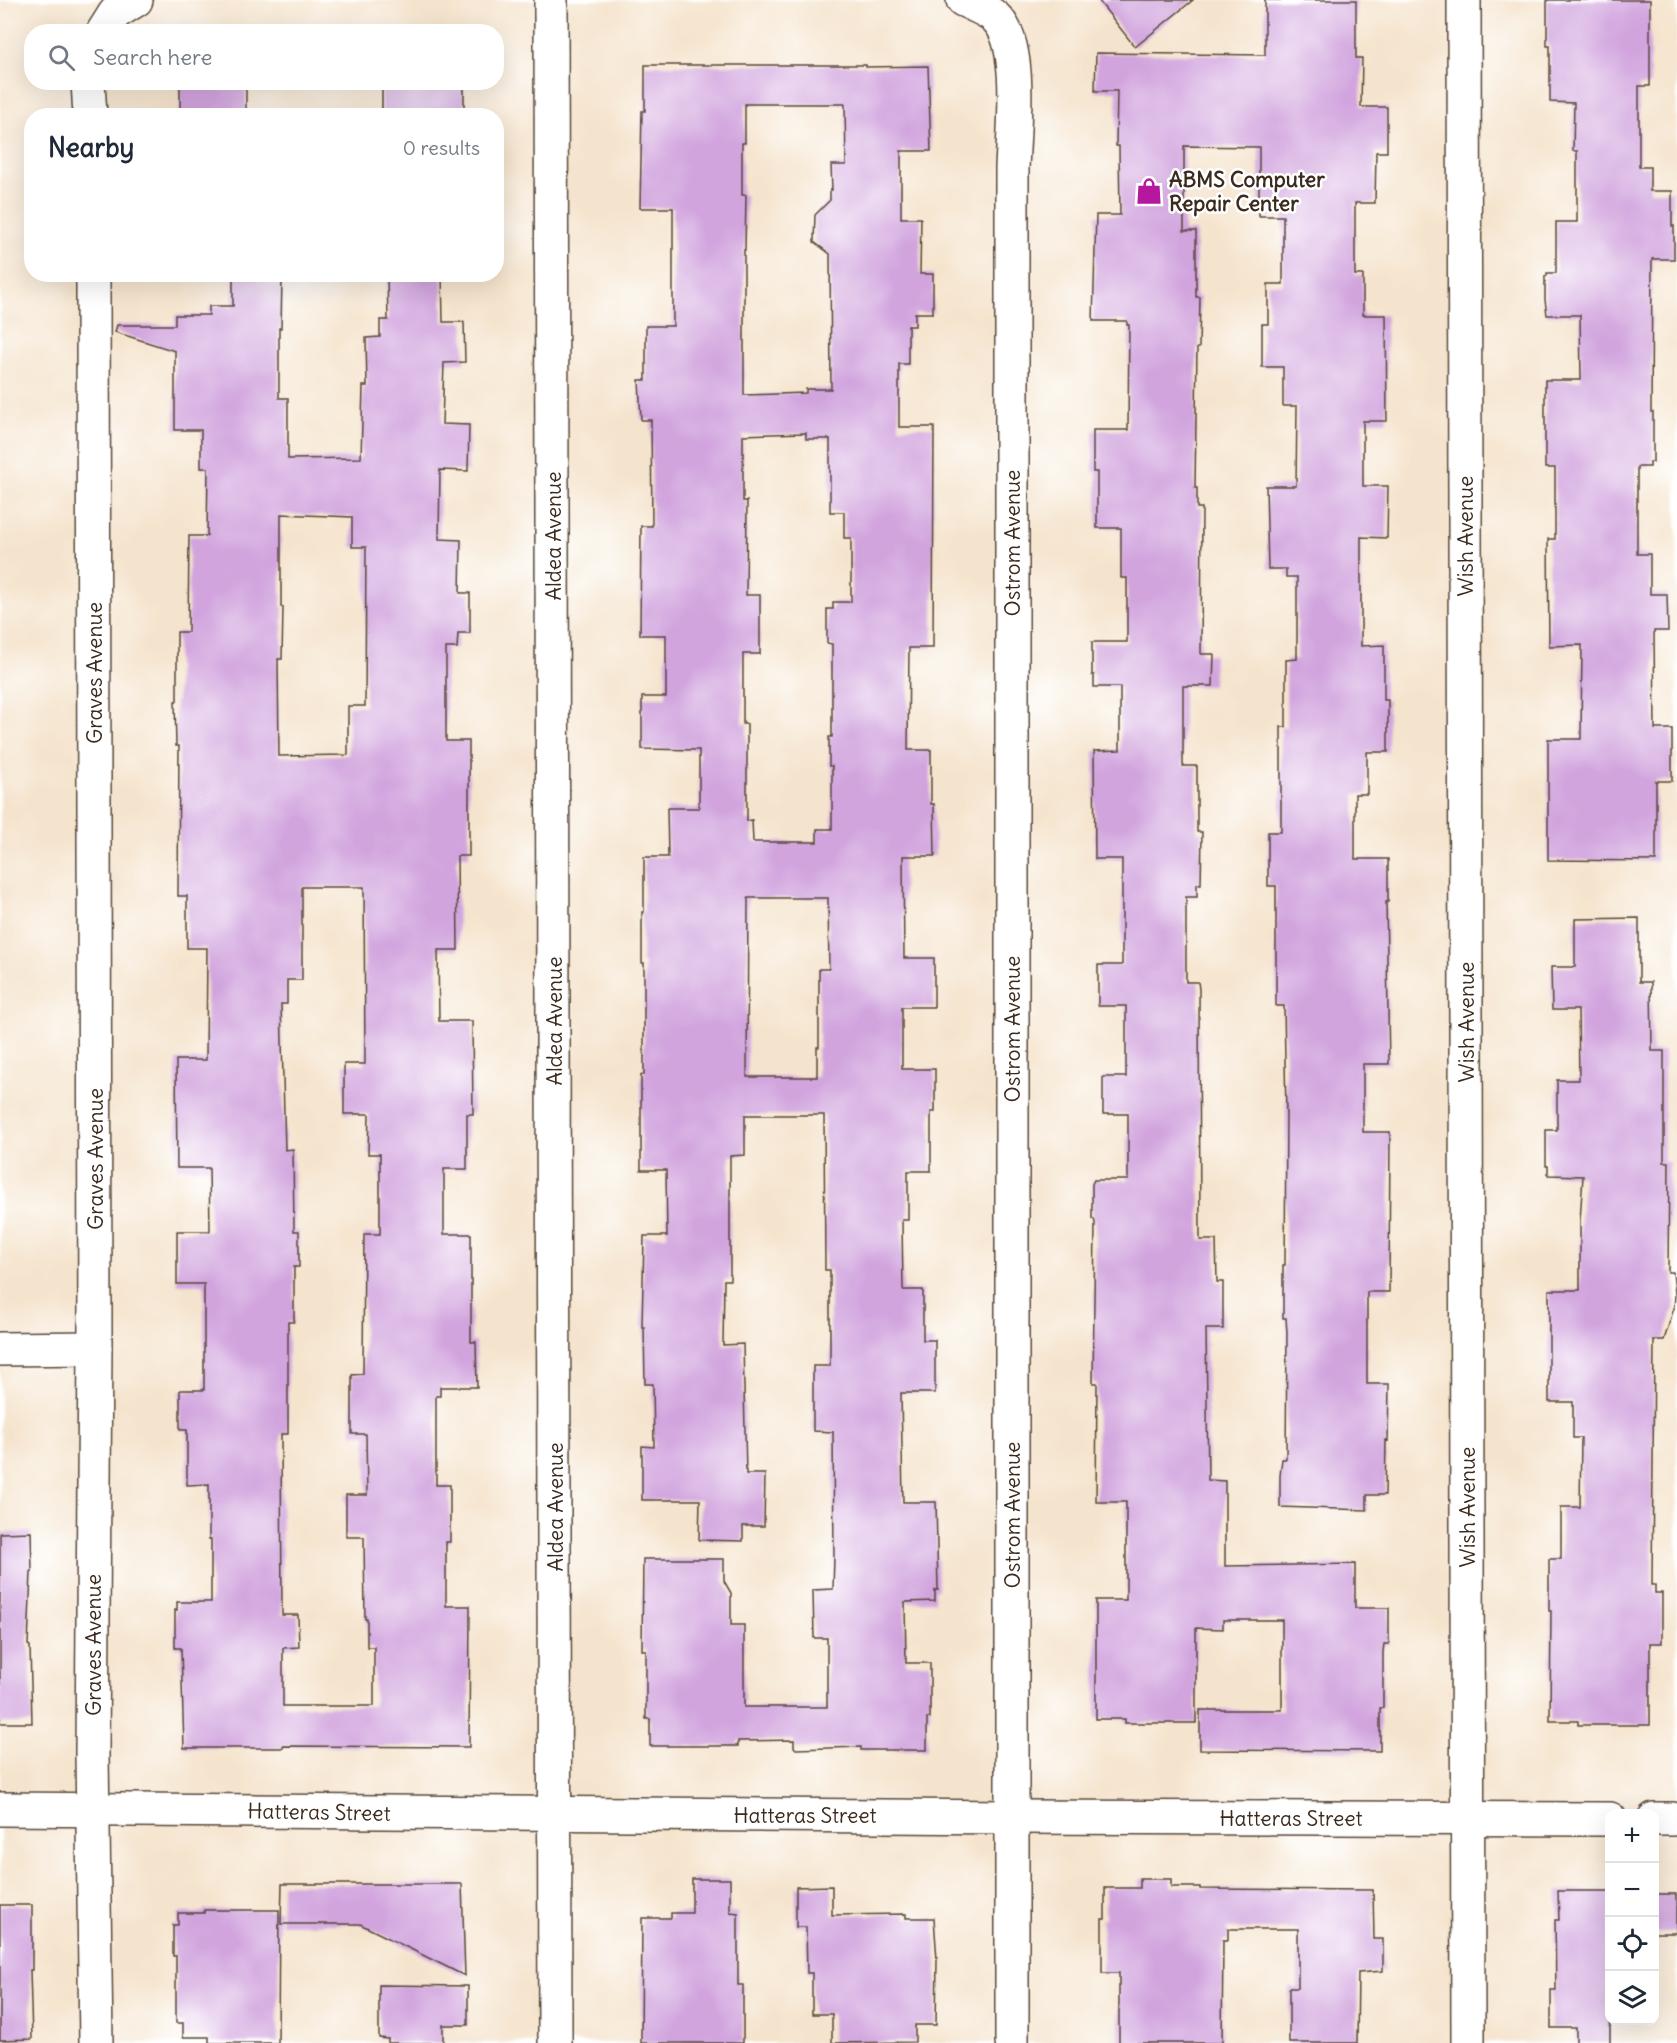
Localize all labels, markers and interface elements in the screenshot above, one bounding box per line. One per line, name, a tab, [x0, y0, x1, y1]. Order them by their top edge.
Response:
search box	[24, 24, 504, 90]
icon: search	[45, 41, 78, 74]
text: Search here	[93, 43, 212, 71]
text: Nearby	[48, 131, 134, 164]
text: 0 results	[403, 135, 480, 160]
place label: ABMS Computer Repair Center	[1169, 166, 1325, 217]
shop icon: ABMS Computer Repair Center	[1134, 176, 1164, 206]
street label: Ostrom Avenue	[999, 470, 1026, 616]
street label: Aldea Avenue	[540, 471, 567, 601]
street label: Wish Avenue	[1452, 476, 1479, 596]
street label: Graves Avenue	[81, 602, 108, 744]
street label: Aldea Avenue	[541, 956, 568, 1086]
street label: Ostrom Avenue	[999, 956, 1026, 1102]
street label: Wish Avenue	[1453, 962, 1480, 1082]
street label: Graves Avenue	[82, 1088, 109, 1230]
street label: Aldea Avenue	[542, 1442, 569, 1572]
street label: Ostrom Avenue	[999, 1442, 1026, 1588]
street label: Wish Avenue	[1454, 1447, 1481, 1567]
street label: Graves Avenue	[80, 1574, 107, 1716]
street label: Hatteras Street	[247, 1797, 391, 1827]
street label: Hatteras Street	[733, 1802, 877, 1829]
street label: Hatteras Street	[1219, 1805, 1363, 1832]
map controls	[1605, 1809, 1659, 2025]
button: +	[1605, 1809, 1659, 1863]
button: −	[1605, 1863, 1659, 1917]
button: locate	[1605, 1917, 1659, 1971]
button: layers	[1605, 1971, 1659, 2025]

